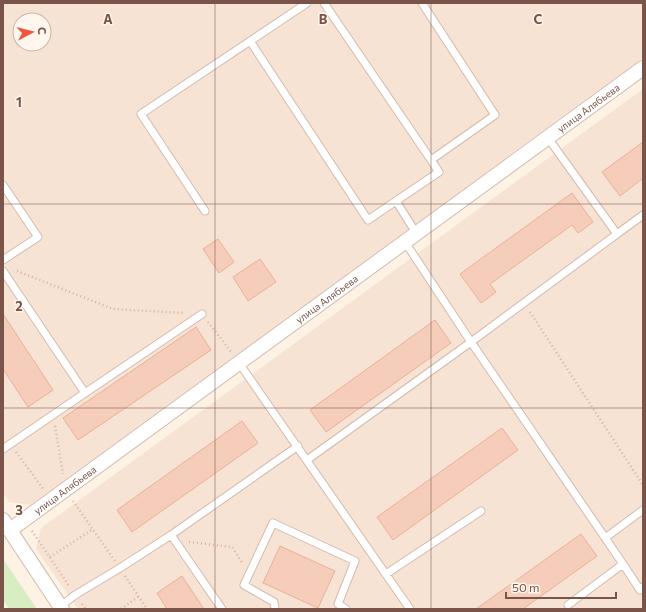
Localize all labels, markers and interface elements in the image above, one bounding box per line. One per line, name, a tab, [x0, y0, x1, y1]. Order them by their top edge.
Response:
text: A	[103, 11, 113, 27]
text: B	[319, 11, 328, 27]
text: C	[534, 11, 543, 27]
north arrow	[12, 12, 52, 52]
text: С	[36, 26, 49, 36]
street label: улица Алябьева	[555, 81, 622, 135]
text: 1	[16, 94, 22, 110]
street label: улица Алябьева	[293, 272, 360, 326]
text: 2	[15, 298, 23, 314]
street label: улица Алябьева	[31, 463, 98, 517]
text: 3	[15, 502, 23, 518]
scale bar	[506, 574, 616, 600]
text: 50 m	[512, 580, 540, 594]

